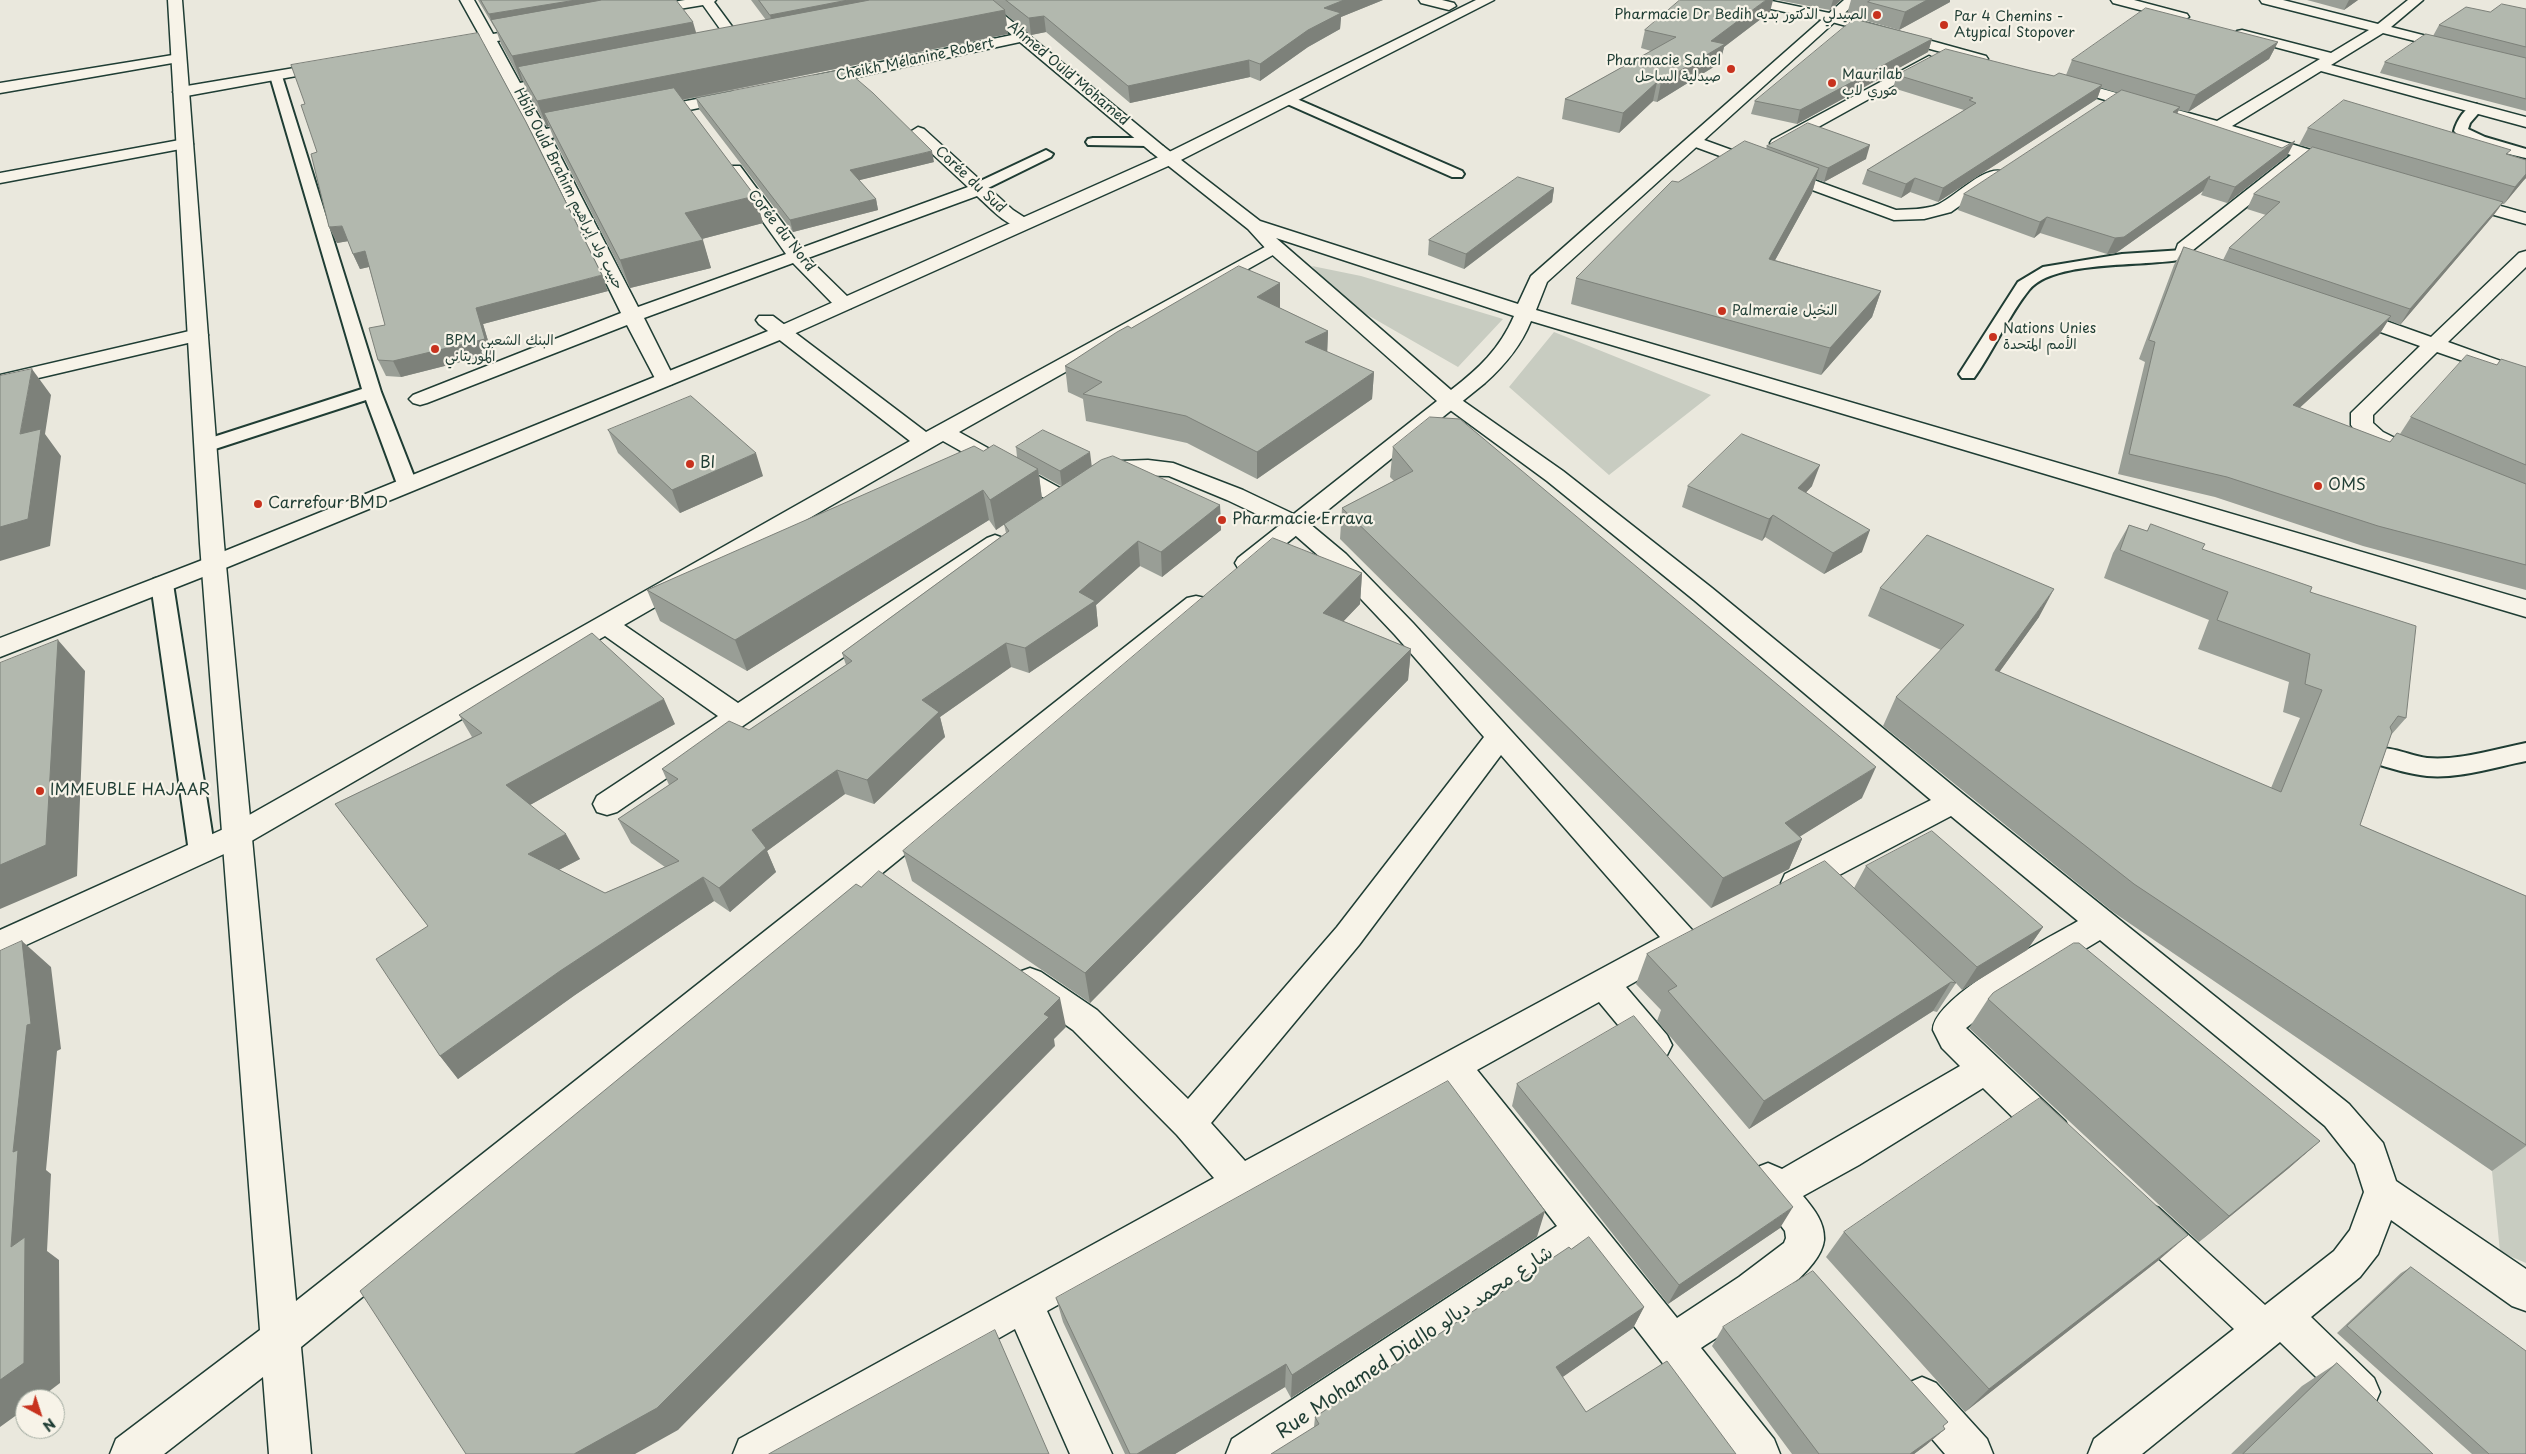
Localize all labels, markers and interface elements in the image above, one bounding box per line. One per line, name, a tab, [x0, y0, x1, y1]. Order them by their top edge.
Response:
place label: Pharmacie Dr Bedih الصيدلي الدكتور بديه	[1614, 7, 1867, 23]
marker: Pharmacie Dr Bedih الصيدلي الدكتور بديه	[1871, 9, 1883, 21]
place label: Par 4 Chemins - Atypical Stopover	[1954, 9, 2075, 41]
street label: Ahmed Ould Mohamed	[1004, 18, 1132, 130]
marker: Par 4 Chemins - Atypical Stopover	[1938, 19, 1950, 31]
street label: Cheikh Mélanine Robert	[834, 35, 996, 85]
place label: Pharmacie Sahel صيدلية الساحل	[1606, 53, 1721, 85]
marker: Pharmacie Sahel صيدلية الساحل	[1725, 63, 1737, 75]
place label: Maurilab موري لاب	[1842, 67, 1903, 100]
marker: Maurilab موري لاب	[1826, 77, 1838, 89]
street label: Hbib Ould Brahim حبيب ولد إبراهيم	[510, 85, 626, 293]
street label: Corée du Sud	[931, 143, 1009, 217]
street label: Corée du Nord	[744, 187, 818, 275]
place label: Palmeraie النخيل	[1732, 303, 1838, 319]
marker: Palmeraie النخيل	[1716, 305, 1728, 317]
place label: Nations Unies الأمم المتحدة	[2003, 321, 2096, 354]
marker: Nations Unies الأمم المتحدة	[1987, 331, 1999, 343]
place label: BPM البنك الشعبي الموريتاني	[445, 333, 554, 366]
marker: BPM البنك الشعبي الموريتاني	[429, 343, 441, 355]
place label: BI	[700, 454, 716, 474]
marker: BI	[684, 458, 696, 470]
place label: OMS	[2328, 476, 2366, 496]
marker: OMS	[2312, 480, 2324, 492]
place label: Carrefour BMD	[268, 494, 388, 514]
marker: Carrefour BMD	[252, 498, 264, 510]
place label: Pharmacie Errava	[1232, 510, 1373, 530]
marker: Pharmacie Errava	[1216, 514, 1228, 526]
place label: IMMEUBLE HAJAAR	[50, 781, 210, 801]
marker: IMMEUBLE HAJAAR	[34, 785, 46, 797]
street label: Rue Mohamed Diallo شارع محمد ديالو	[1272, 1242, 1558, 1444]
north arrow	[15, 1389, 65, 1439]
text: N	[38, 1413, 60, 1437]

